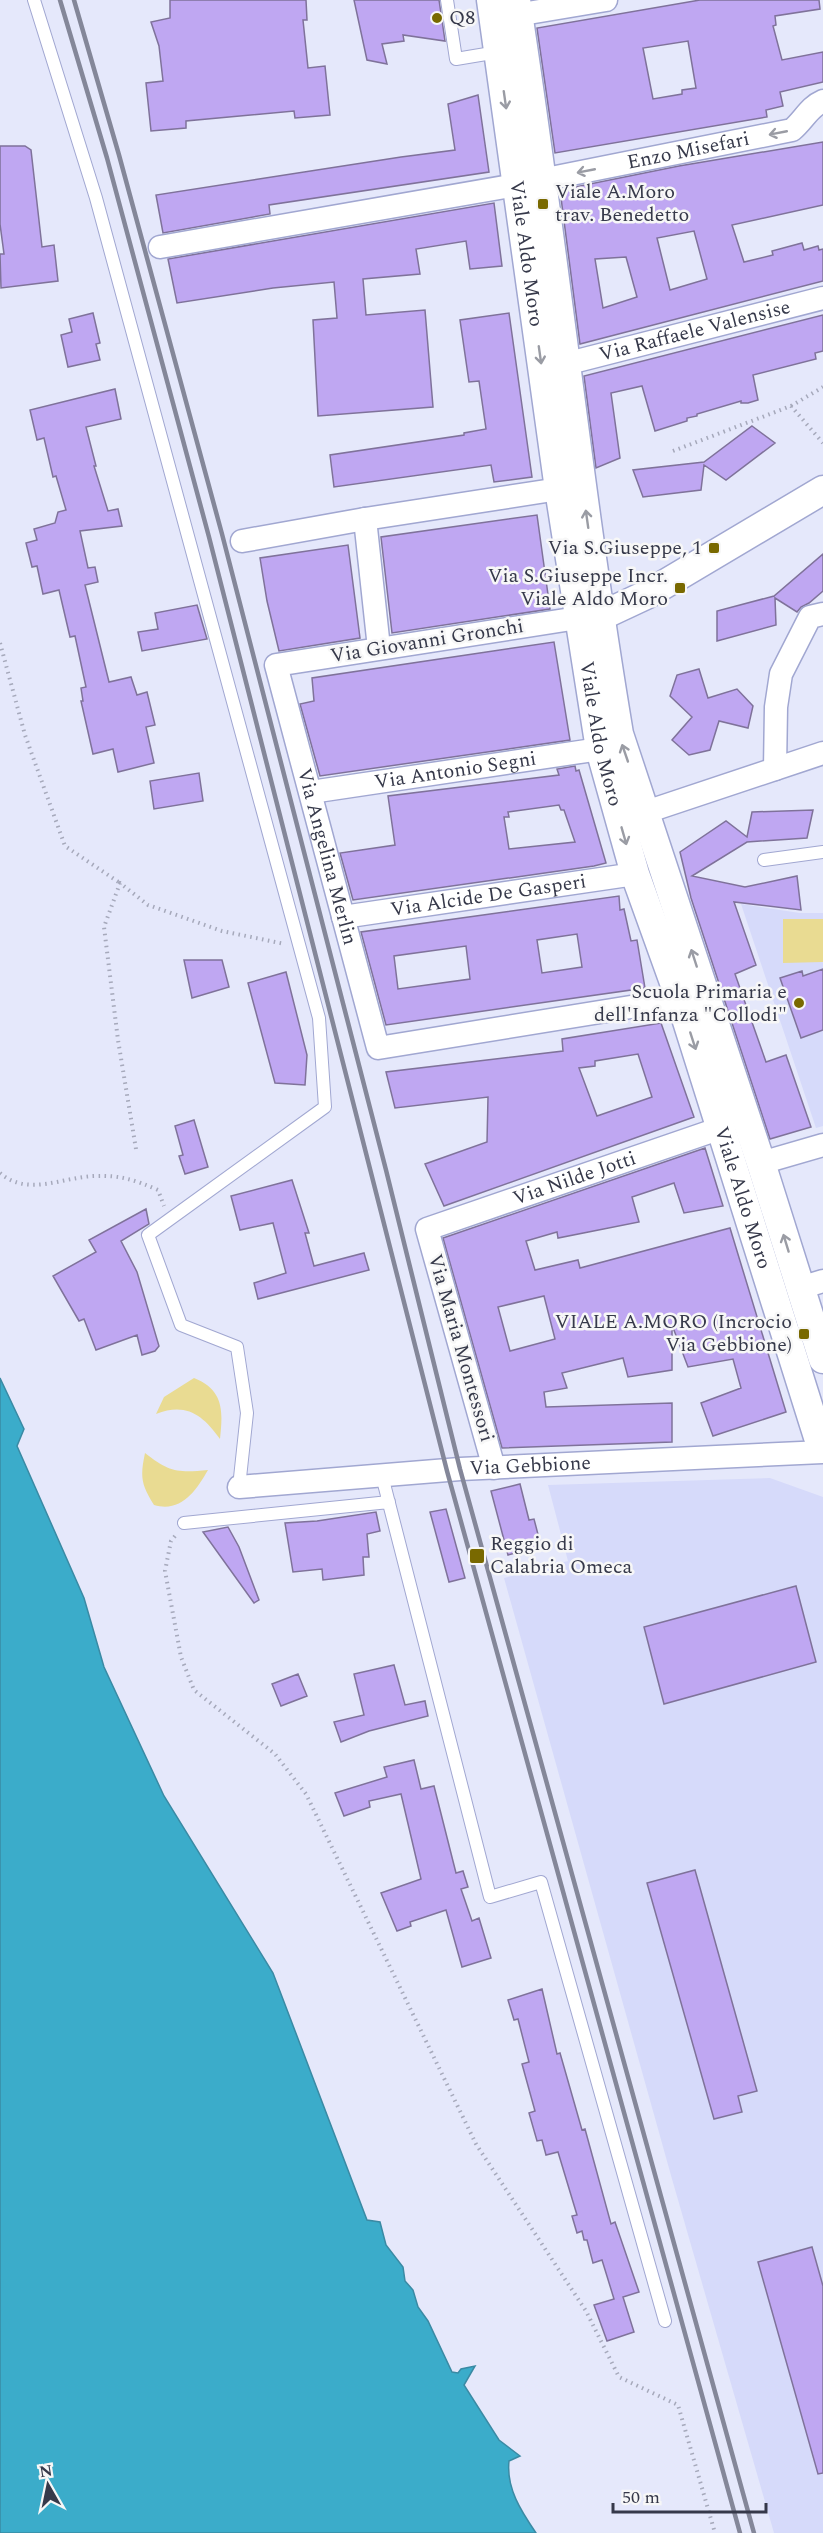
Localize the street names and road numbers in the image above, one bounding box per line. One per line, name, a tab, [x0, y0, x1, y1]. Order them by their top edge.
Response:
street label: Enzo Misefari	[624, 124, 752, 178]
street label: Viale Aldo Moro	[501, 178, 551, 329]
street label: Via Raffaele Valensise	[596, 292, 794, 370]
street label: Via Giovanni Gronchi	[328, 611, 526, 671]
street label: Viale Aldo Moro	[571, 659, 630, 810]
street label: Via Antonio Segni	[372, 744, 538, 797]
street label: Via Angelina Merlin	[289, 765, 365, 948]
street label: Via Alcide De Gasperi	[388, 866, 588, 925]
street label: Viale Aldo Moro	[706, 1123, 779, 1273]
street label: Via Nilde Jotti	[509, 1143, 640, 1213]
street label: Via Maria Montessori	[420, 1251, 502, 1445]
street label: Via Gebbione	[469, 1448, 592, 1484]

